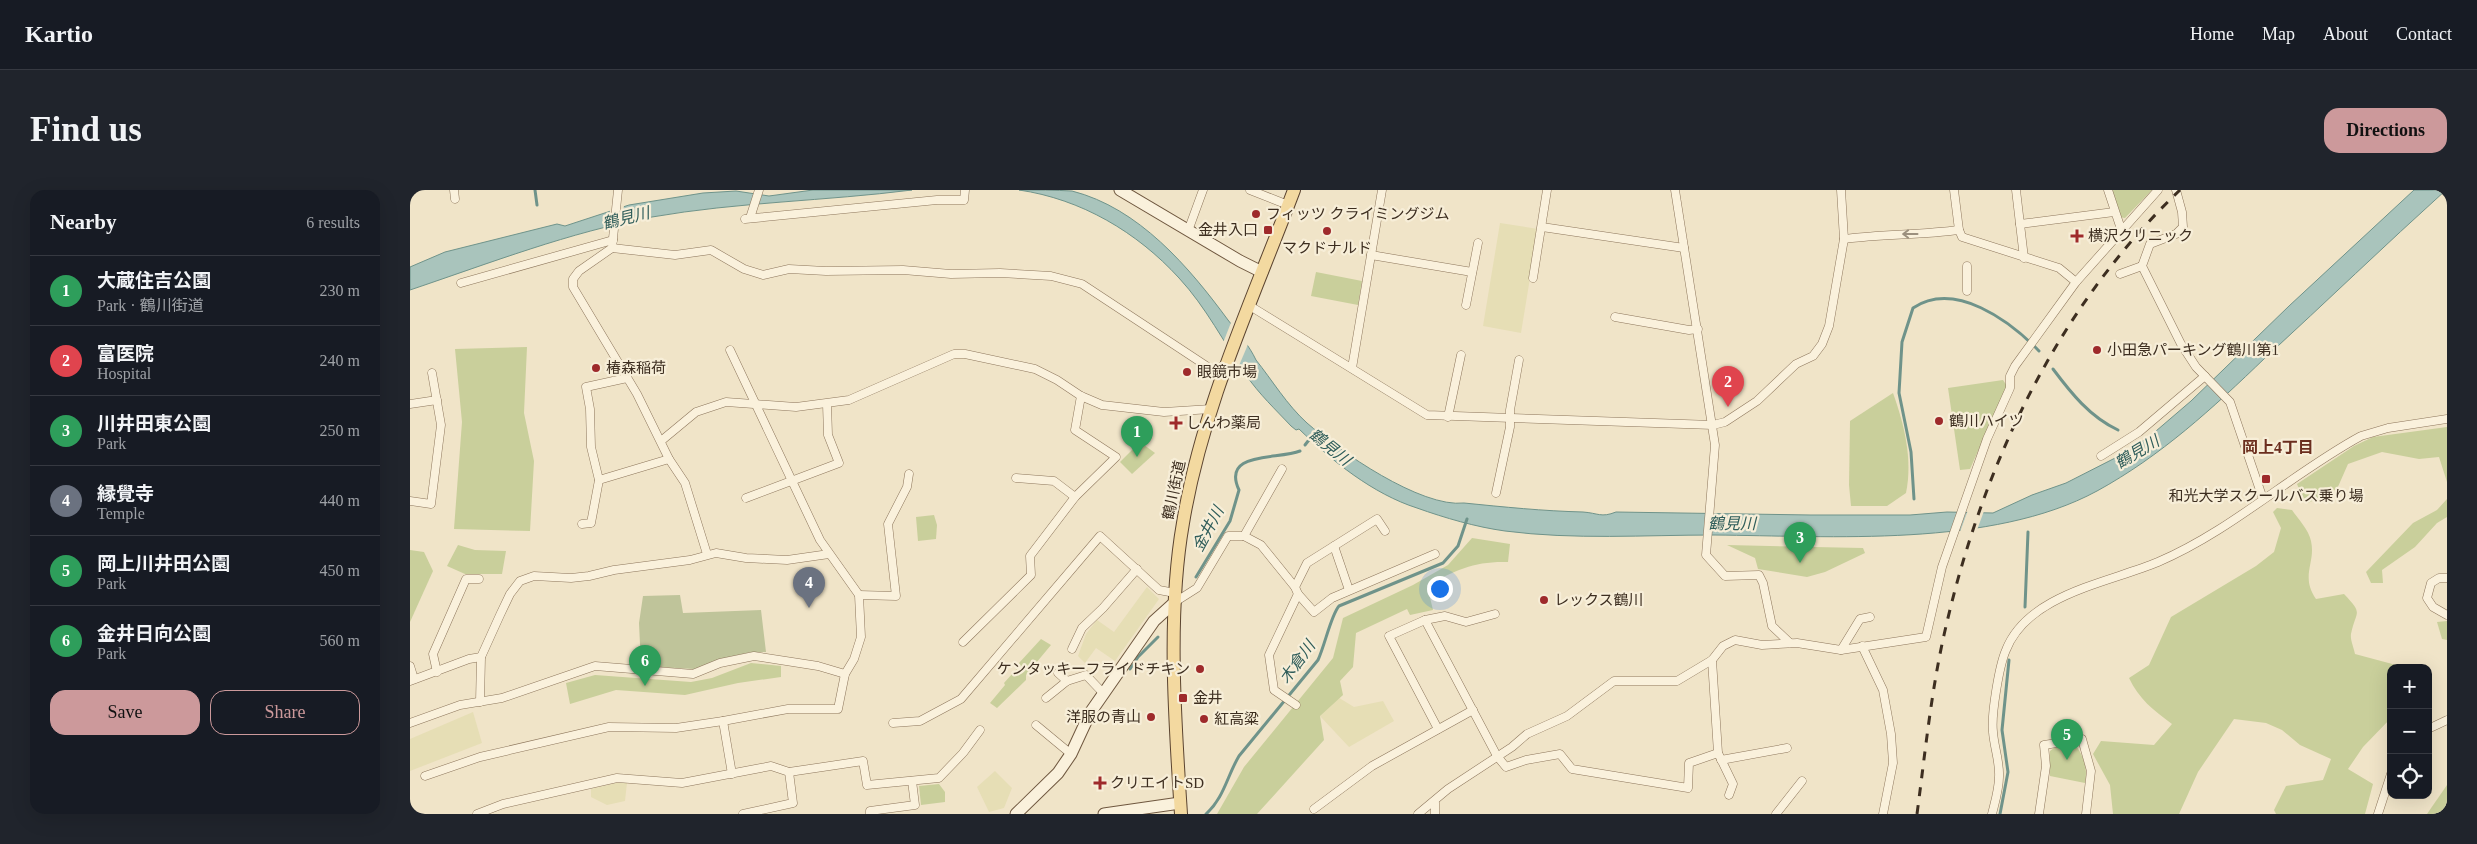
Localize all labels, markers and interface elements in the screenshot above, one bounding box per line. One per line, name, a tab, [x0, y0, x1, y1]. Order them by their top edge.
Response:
text: Kartio	[25, 21, 93, 47]
text: Home	[2190, 24, 2234, 44]
text: Map	[2262, 24, 2295, 44]
text: About	[2323, 24, 2368, 44]
text: Contact	[2396, 24, 2452, 44]
button: Directions	[2324, 108, 2447, 153]
text: Find us	[30, 110, 142, 149]
water label: 鶴見川	[601, 203, 653, 232]
place label: フィッツ クライミングジム	[1266, 206, 1449, 222]
marker: フィッツ クライミングジム	[1250, 208, 1262, 220]
text: Nearby	[50, 210, 117, 234]
text: 6 results	[306, 214, 360, 231]
place label: 金井入口	[1198, 221, 1258, 238]
marker: 金井入口	[1262, 224, 1274, 236]
marker: マクドナルド	[1321, 225, 1333, 237]
place label: 横沢クリニック	[2088, 228, 2193, 244]
one-way arrow	[1902, 229, 1918, 239]
marker: 横沢クリニック	[2070, 229, 2084, 243]
place label: マクドナルド	[1282, 240, 1372, 256]
text: 大蔵住吉公園	[97, 270, 211, 291]
text: 1	[62, 282, 70, 299]
text: 230 m	[320, 282, 360, 299]
text: Park · 鶴川街道	[97, 297, 204, 314]
place label: 小田急パーキング鶴川第1	[2107, 342, 2279, 358]
text: 富医院	[97, 343, 154, 364]
marker: 小田急パーキング鶴川第1	[2091, 344, 2103, 356]
text: 2	[62, 352, 70, 369]
text: 240 m	[320, 352, 360, 369]
place label: 椿森稲荷	[606, 360, 666, 376]
marker: 椿森稲荷	[590, 362, 602, 374]
place label: 眼鏡市場	[1197, 364, 1257, 380]
text: Hospital	[97, 365, 151, 382]
marker: 眼鏡市場	[1181, 366, 1193, 378]
pin: 2	[1712, 366, 1744, 407]
text: 川井田東公園	[97, 413, 211, 434]
place label: 鶴川ハイツ	[1949, 413, 2024, 429]
place label: しんわ薬局	[1186, 415, 1261, 431]
marker: 鶴川ハイツ	[1933, 415, 1945, 427]
pin: 1	[1121, 416, 1153, 457]
marker: しんわ薬局	[1170, 417, 1182, 429]
text: 3	[62, 422, 70, 439]
text: 250 m	[320, 422, 360, 439]
water label: 鶴見川	[1306, 425, 1356, 470]
water label: 鶴見川	[2112, 431, 2164, 472]
text: Park	[97, 435, 126, 452]
district label: 岡上4丁目	[2242, 439, 2314, 456]
street label: 鶴川街道	[1160, 459, 1188, 521]
marker: 和光大学スクールバス乗り場	[2260, 473, 2272, 485]
text: 縁覺寺	[97, 483, 154, 504]
place label: 和光大学スクールバス乗り場	[2168, 488, 2364, 504]
text: 4	[62, 492, 70, 509]
text: 440 m	[320, 492, 360, 509]
water label: 金井川	[1189, 502, 1228, 554]
text: Temple	[97, 505, 145, 522]
water label: 鶴見川	[1708, 515, 1758, 532]
pin: 3	[1784, 522, 1816, 563]
text: 岡上川井田公園	[97, 553, 230, 574]
text: 5	[62, 562, 70, 579]
text: 450 m	[320, 562, 360, 579]
pin: 4	[793, 567, 825, 608]
text: Park	[97, 575, 126, 592]
your location	[1427, 576, 1453, 602]
place label: レックス鶴川	[1554, 592, 1644, 608]
marker: レックス鶴川	[1538, 594, 1550, 606]
text: 金井日向公園	[97, 623, 211, 644]
text: 6	[62, 632, 70, 649]
text: 560 m	[320, 632, 360, 649]
water label: 木倉川	[1276, 636, 1319, 686]
text: Park	[97, 645, 126, 662]
pin: 6	[629, 645, 661, 686]
place label: ケンタッキーフライドチキン	[997, 661, 1190, 677]
marker: ケンタッキーフライドチキン	[1194, 663, 1206, 675]
map controls	[2387, 664, 2432, 799]
button: +	[2387, 664, 2432, 709]
place label: 金井	[1193, 689, 1223, 706]
button: Save	[50, 690, 200, 735]
button: Share	[210, 690, 360, 735]
marker: 金井	[1177, 692, 1189, 704]
place label: 洋服の青山	[1066, 709, 1141, 725]
button: −	[2387, 709, 2432, 754]
marker: 洋服の青山	[1145, 711, 1157, 723]
place label: 紅高粱	[1214, 711, 1259, 727]
marker: 紅高粱	[1198, 713, 1210, 725]
pin: 5	[2051, 719, 2083, 760]
button: locate	[2387, 754, 2432, 799]
place label: クリエイトSD	[1110, 775, 1204, 791]
marker: クリエイトSD	[1094, 777, 1106, 789]

